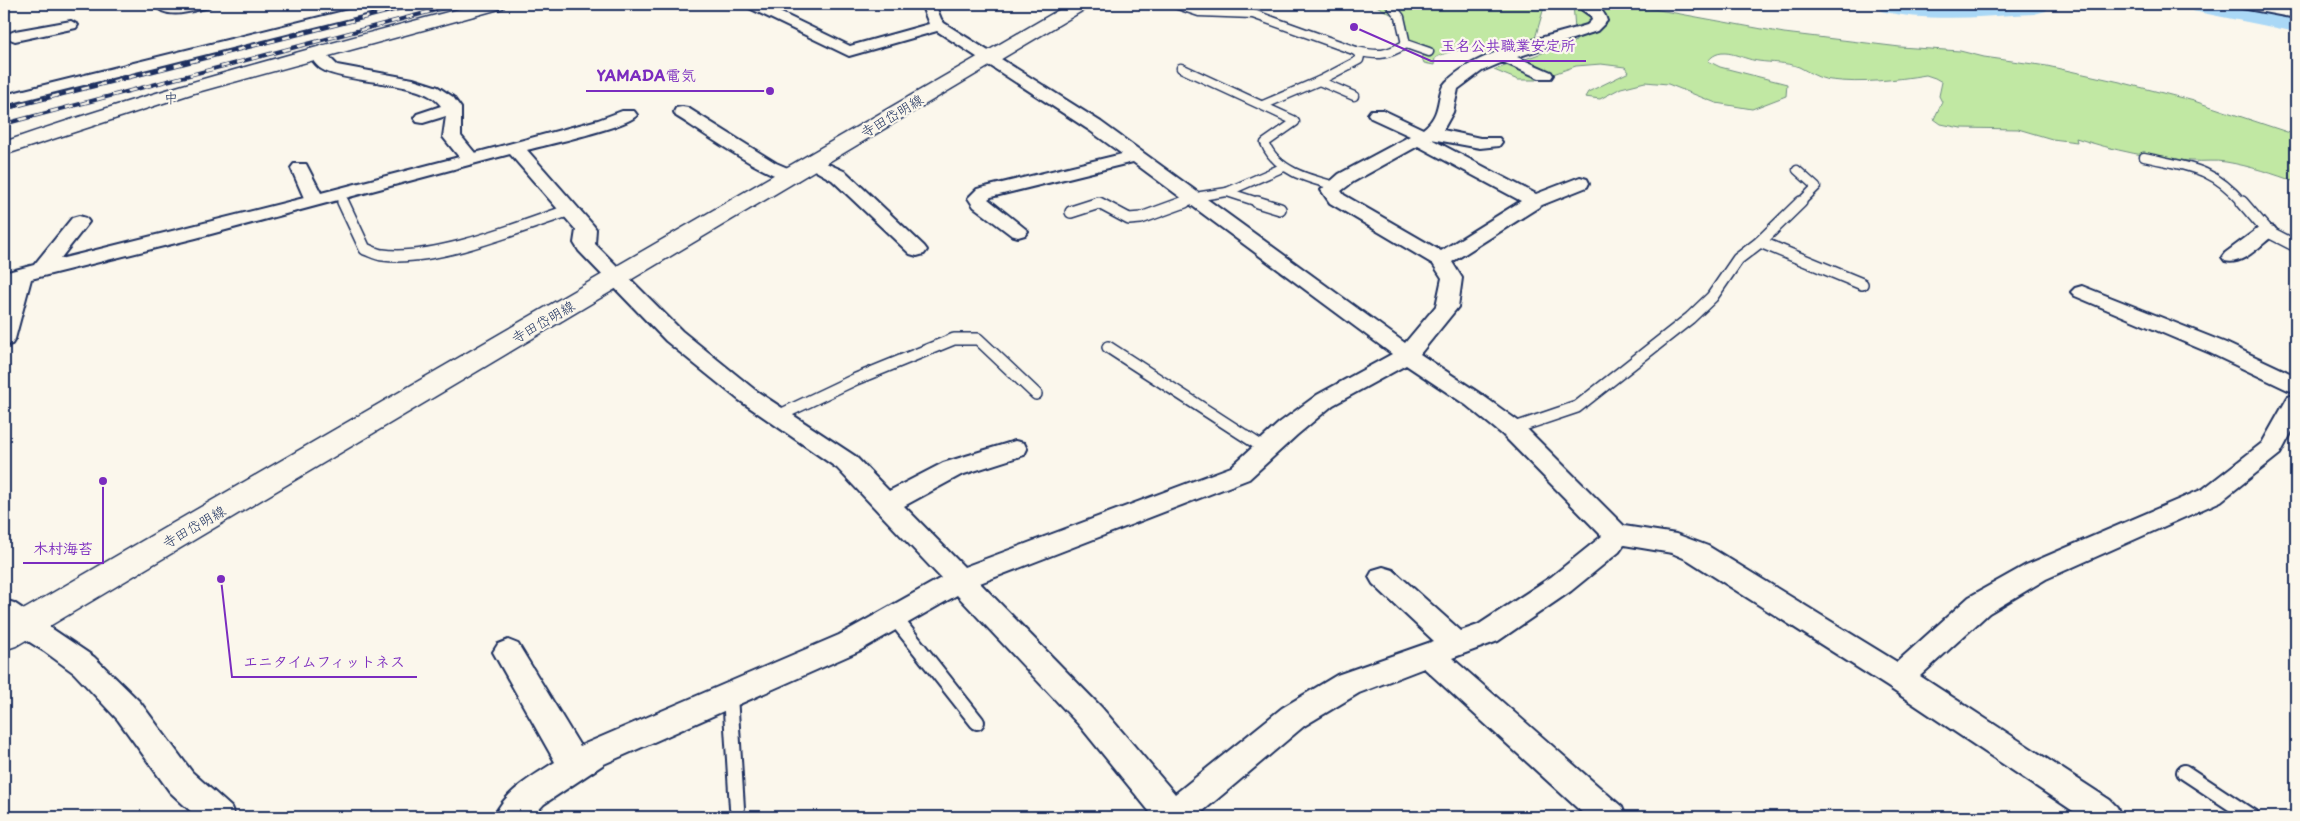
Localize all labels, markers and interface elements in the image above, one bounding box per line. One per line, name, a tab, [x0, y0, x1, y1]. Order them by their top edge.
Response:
callout: 玉名公共職業安定所	[1431, 31, 1586, 61]
text: 玉名公共職業安定所	[1440, 33, 1576, 56]
callout: YAMADA電気	[586, 61, 705, 91]
text: YAMADA電気	[596, 63, 696, 86]
district label: 中	[164, 87, 178, 108]
street label: 寺田岱明線	[856, 89, 927, 143]
street label: 寺田岱明線	[507, 295, 578, 348]
street label: 寺田岱明線	[158, 500, 229, 553]
callout: 木村海苔	[23, 533, 103, 563]
text: 木村海苔	[33, 536, 93, 559]
callout: エニタイムフィットネス	[232, 647, 417, 677]
text: エニタイムフィットネス	[243, 649, 405, 672]

